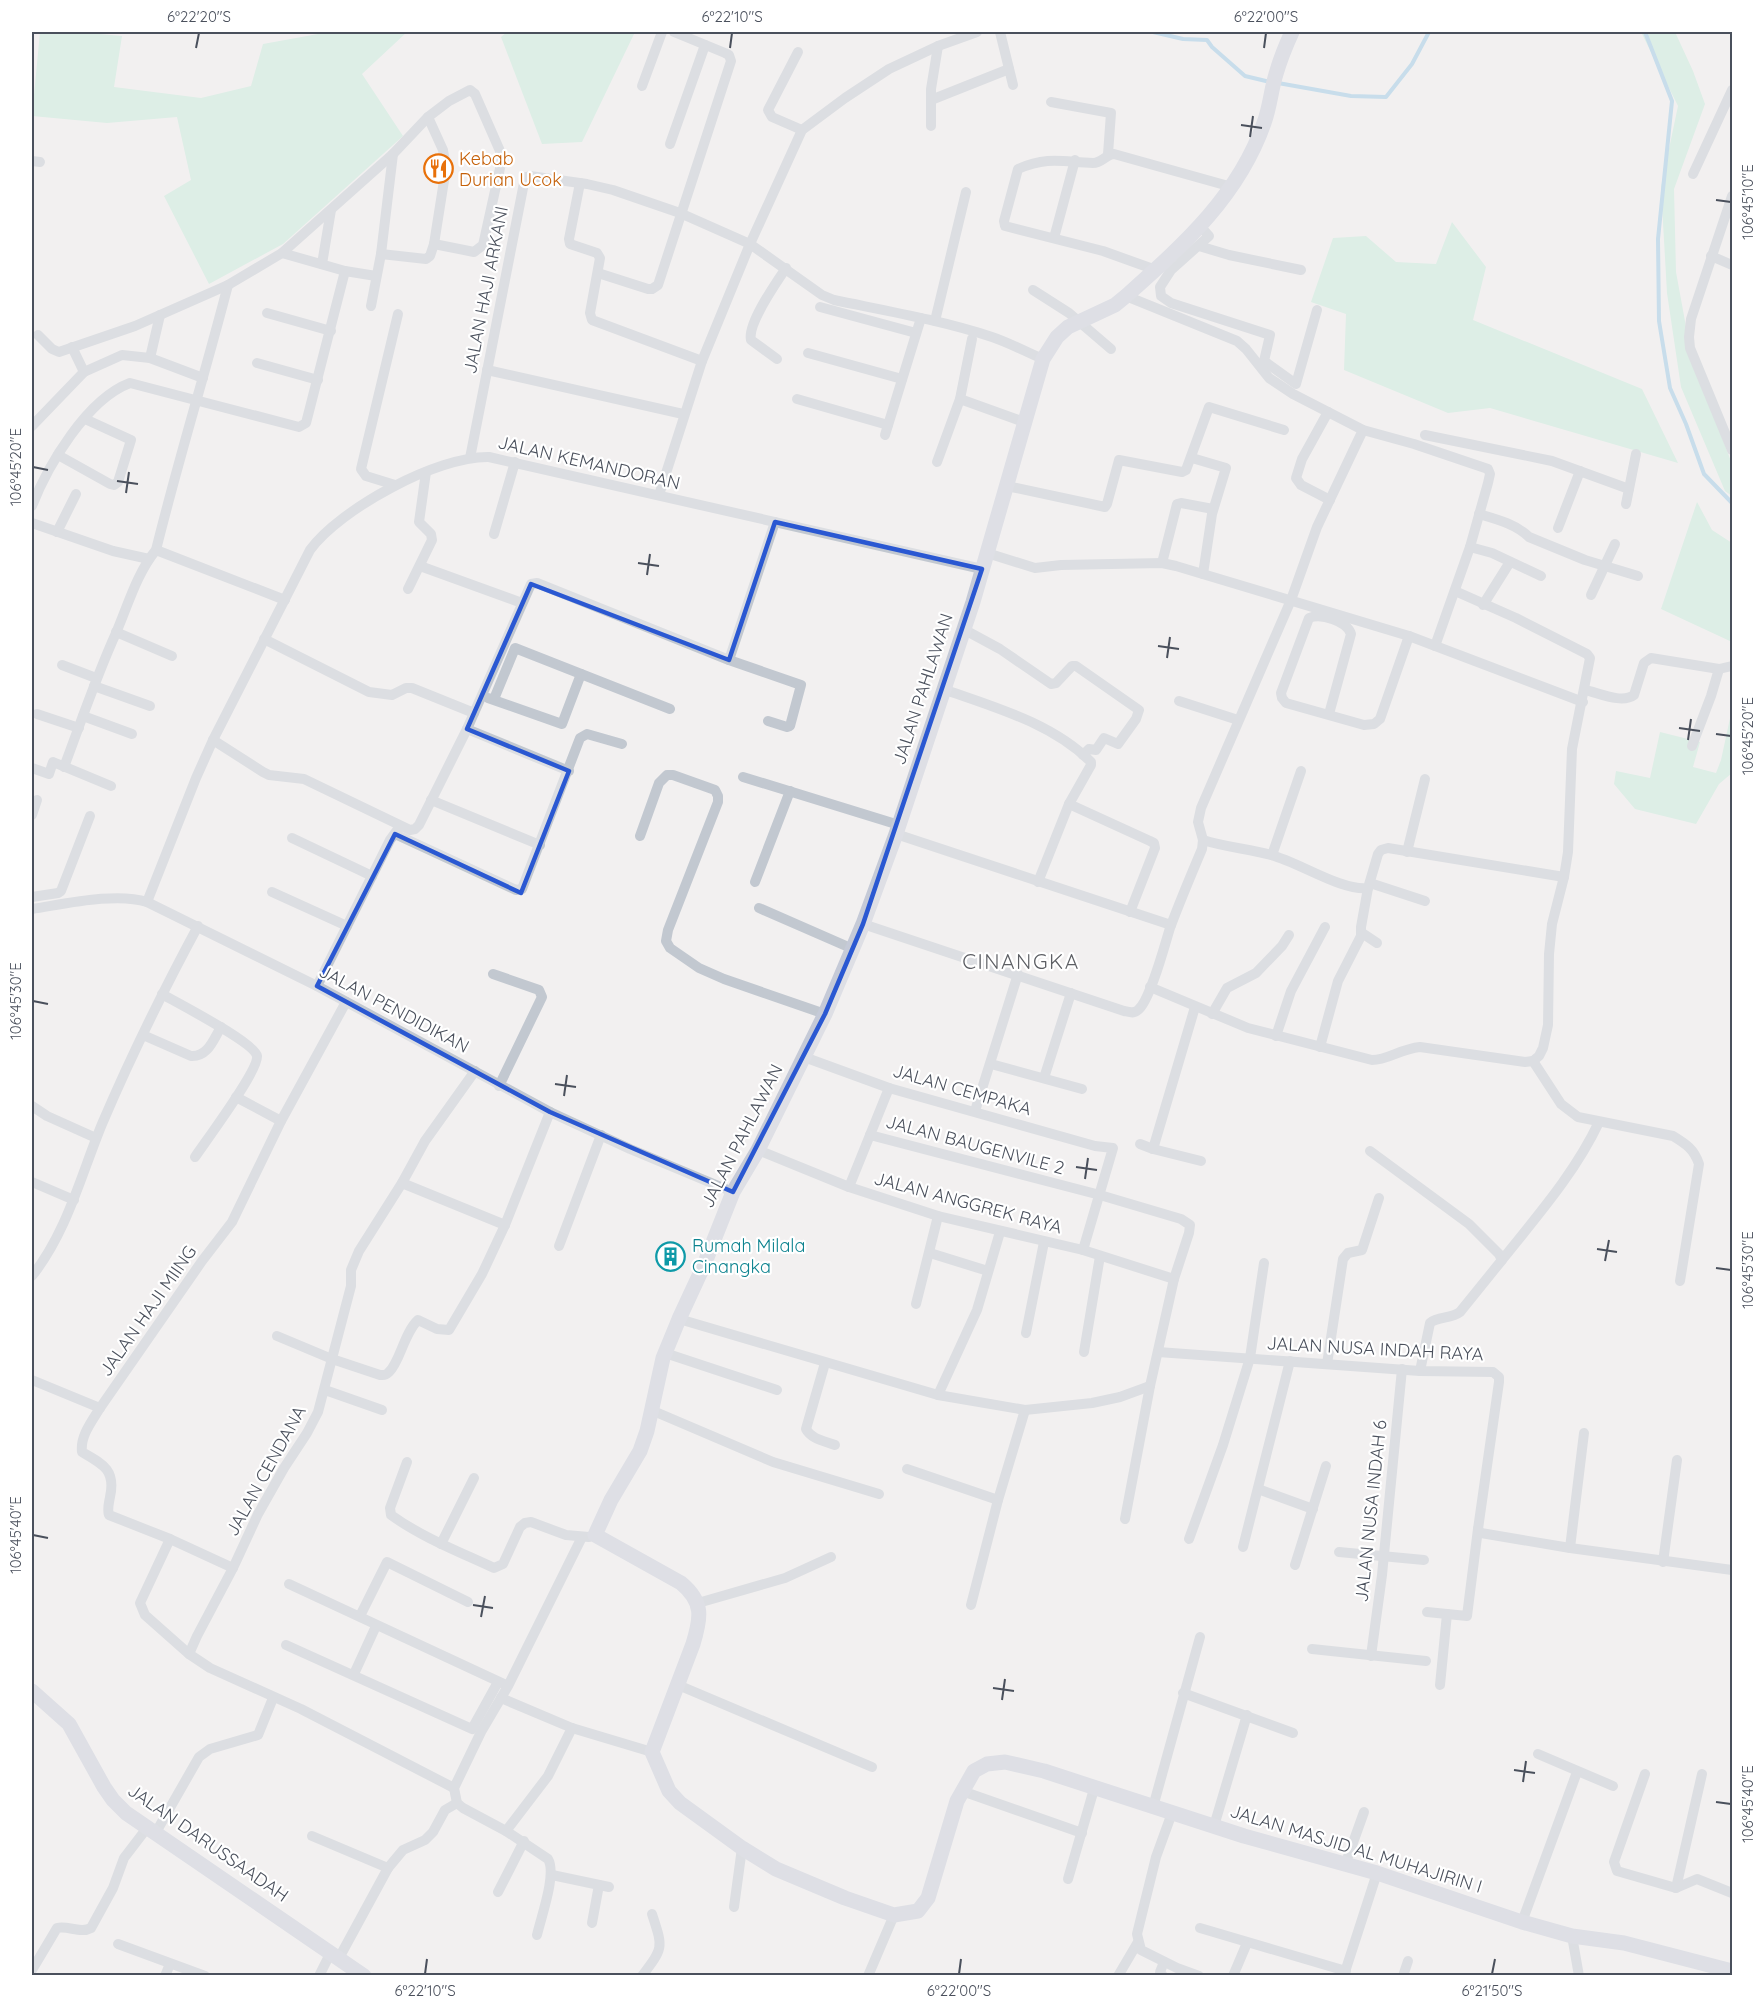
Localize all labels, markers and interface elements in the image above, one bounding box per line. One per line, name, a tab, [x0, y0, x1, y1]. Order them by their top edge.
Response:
text: 6°22'20"S	[167, 7, 231, 26]
text: 6°22'10"S	[701, 7, 763, 26]
text: 6°22'00"S	[1234, 7, 1298, 26]
place label: Kebab Durian Ucok	[459, 147, 562, 191]
restaurant icon: Kebab Durian Ucok	[422, 153, 454, 185]
text: 106°45'10"E	[1738, 164, 1757, 240]
street label: JALAN HAJI ARKANI	[458, 204, 513, 376]
text: 106°45'20"E	[6, 428, 25, 506]
street label: JALAN KEMANDORAN	[496, 430, 683, 495]
street label: JALAN PAHLAWAN	[887, 610, 958, 768]
text: 106°45'20"E	[1738, 697, 1757, 775]
district label: CINANGKA	[962, 948, 1080, 974]
street label: JALAN PENDIDIKAN	[315, 959, 473, 1058]
text: 106°45'30"E	[6, 962, 25, 1040]
street label: JALAN CEMPAKA	[890, 1059, 1034, 1120]
street label: JALAN PAHLAWAN	[695, 1060, 788, 1211]
street label: JALAN BAUGENVILE 2	[883, 1110, 1067, 1179]
street label: JALAN ANGGREK RAYA	[872, 1166, 1065, 1239]
text: 106°45'30"E	[1738, 1231, 1757, 1309]
place label: Rumah Milala Cinangka	[692, 1234, 805, 1278]
building icon: Rumah Milala Cinangka	[655, 1240, 687, 1272]
street label: JALAN HAJI MIING	[94, 1241, 201, 1381]
street label: JALAN NUSA INDAH RAYA	[1266, 1331, 1484, 1366]
street label: JALAN CENDANA	[220, 1401, 311, 1540]
street label: JALAN NUSA INDAH 6	[1350, 1418, 1392, 1603]
text: 106°45'40"E	[6, 1496, 25, 1574]
text: 106°45'40"E	[1738, 1765, 1757, 1843]
street label: JALAN DARUSSAADAH	[123, 1778, 293, 1907]
street label: JALAN MASJID AL MUHAJIRIN I	[1227, 1799, 1485, 1898]
text: 6°22'10"S	[394, 1981, 456, 2000]
text: 6°22'00"S	[927, 1981, 991, 2000]
text: 6°21'50"S	[1461, 1981, 1523, 2000]

